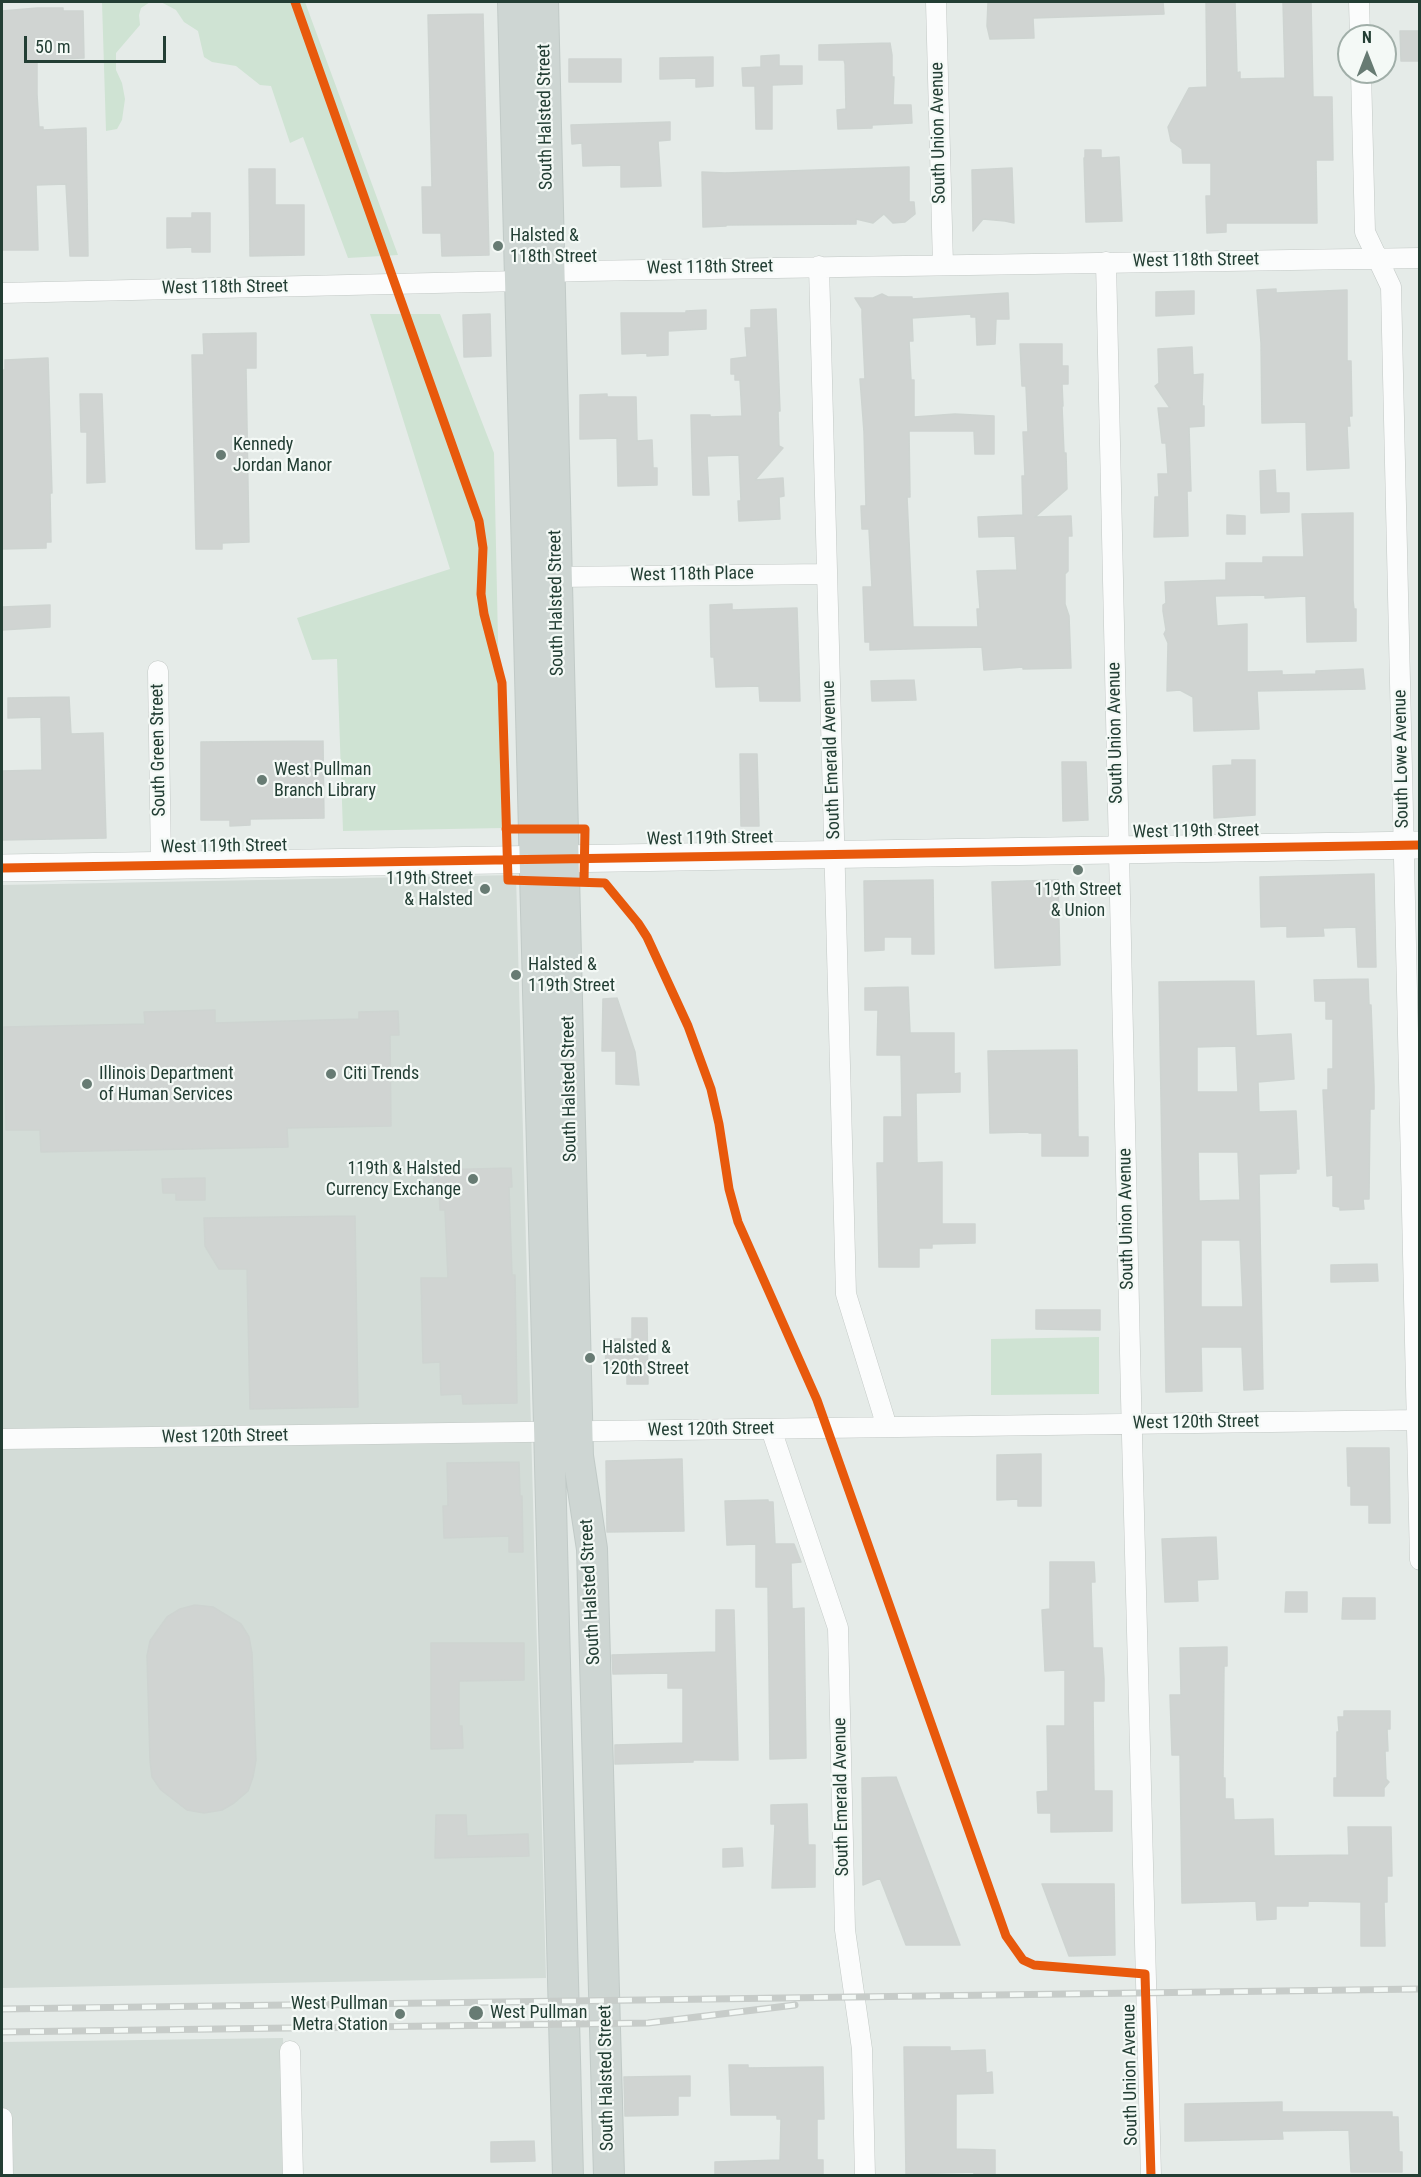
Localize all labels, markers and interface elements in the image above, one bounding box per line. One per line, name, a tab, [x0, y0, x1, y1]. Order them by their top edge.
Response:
scale bar	[27, 24, 170, 62]
north arrow	[1337, 24, 1397, 84]
text: N	[1362, 28, 1372, 47]
text: 50 m	[35, 36, 70, 57]
street label: South Halsted Street	[534, 44, 558, 190]
street label: South Union Avenue	[927, 62, 951, 204]
place label: Halsted & 118th Street	[510, 225, 597, 268]
marker: Halsted & 118th Street	[491, 239, 505, 253]
street label: West 118th Street	[1133, 249, 1259, 273]
street label: West 118th Street	[647, 256, 773, 280]
street label: West 118th Street	[162, 276, 288, 300]
place label: Kennedy Jordan Manor	[233, 434, 332, 476]
marker: Kennedy Jordan Manor	[214, 448, 228, 462]
street label: South Halsted Street	[545, 530, 569, 676]
street label: West 118th Place	[630, 563, 754, 587]
street label: South Union Avenue	[1104, 662, 1128, 804]
street label: South Emerald Avenue	[818, 680, 846, 840]
street label: South Green Street	[147, 683, 171, 817]
street label: South Lowe Avenue	[1390, 689, 1414, 829]
place label: West Pullman Branch Library	[274, 759, 376, 802]
marker: West Pullman Branch Library	[255, 773, 269, 787]
street label: West 119th Street	[1133, 820, 1259, 844]
street label: West 119th Street	[647, 827, 773, 851]
street label: West 119th Street	[161, 835, 287, 859]
marker: 119th Street & Union	[1071, 863, 1085, 877]
place label: 119th Street & Halsted	[386, 868, 473, 910]
place label: 119th Street & Union	[1035, 879, 1121, 922]
marker: 119th Street & Halsted	[478, 882, 492, 896]
place label: Halsted & 119th Street	[528, 954, 615, 996]
marker: Halsted & 119th Street	[509, 968, 523, 982]
street label: South Halsted Street	[558, 1016, 582, 1162]
place label: Illinois Department of Human Services	[99, 1063, 234, 1106]
place label: Citi Trends	[343, 1063, 419, 1085]
marker: Citi Trends	[324, 1067, 338, 1081]
marker: Illinois Department of Human Services	[80, 1077, 94, 1091]
street label: South Union Avenue	[1115, 1148, 1139, 1290]
place label: 119th & Halsted Currency Exchange	[326, 1158, 461, 1200]
marker: 119th & Halsted Currency Exchange	[466, 1172, 480, 1186]
place label: Halsted & 120th Street	[602, 1337, 689, 1380]
marker: Halsted & 120th Street	[583, 1351, 597, 1365]
street label: West 120th Street	[1133, 1411, 1259, 1435]
street label: West 120th Street	[648, 1418, 774, 1442]
street label: West 120th Street	[162, 1425, 288, 1449]
street label: South Halsted Street	[576, 1518, 606, 1666]
street label: South Emerald Avenue	[830, 1717, 854, 1877]
place label: West Pullman Metra Station	[291, 1993, 388, 2036]
place label: West Pullman	[490, 2002, 587, 2024]
marker: West Pullman	[467, 2004, 485, 2022]
street label: South Union Avenue	[1119, 2004, 1143, 2146]
street label: South Halsted Street	[595, 2005, 619, 2151]
marker: West Pullman Metra Station	[393, 2007, 407, 2021]

